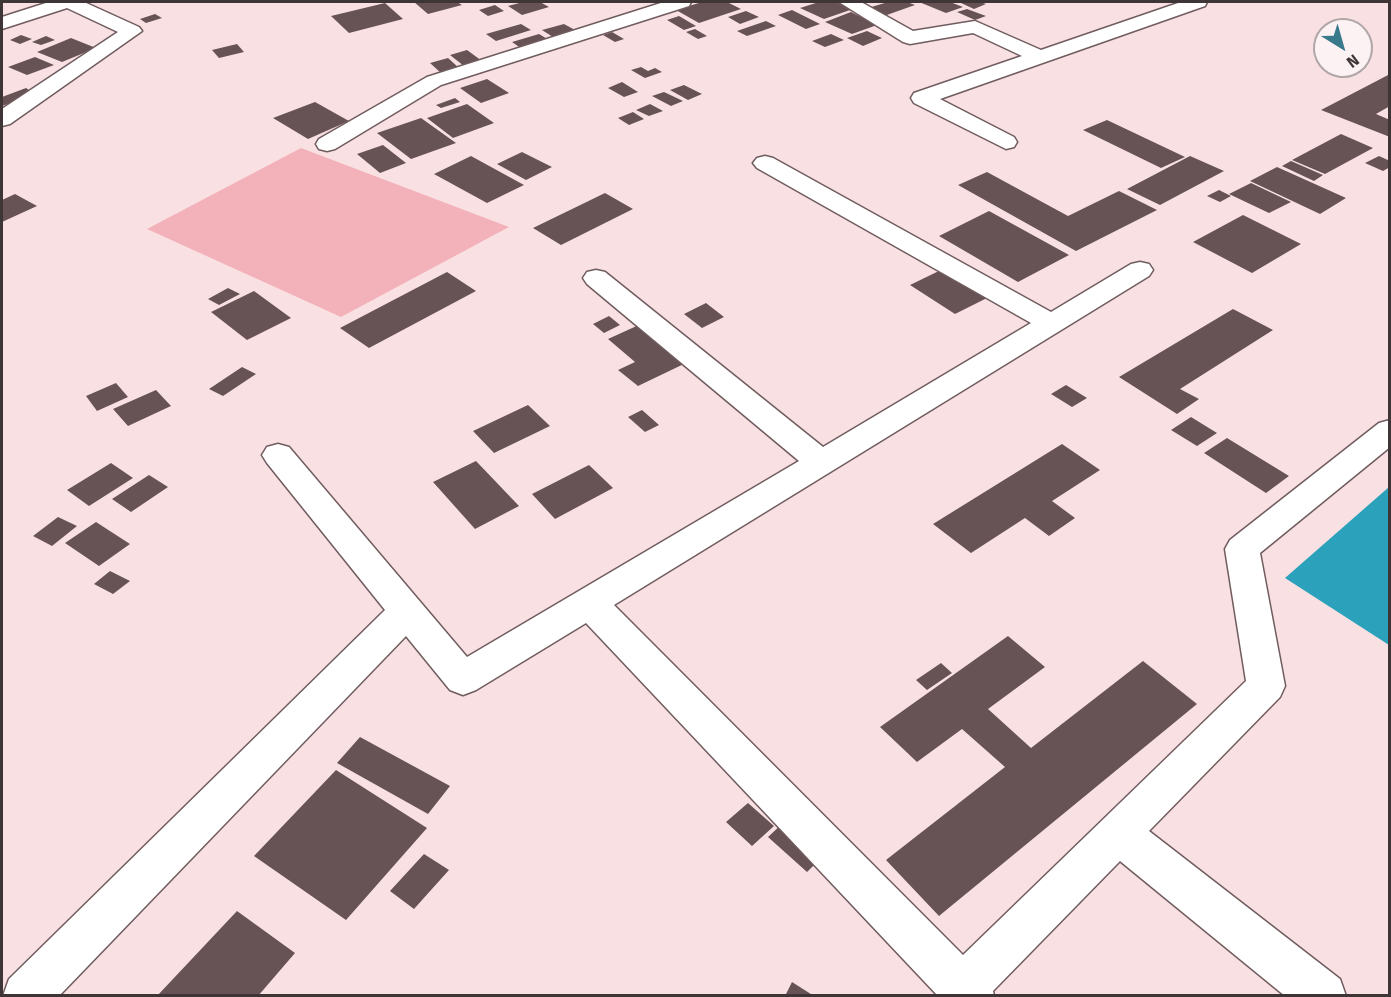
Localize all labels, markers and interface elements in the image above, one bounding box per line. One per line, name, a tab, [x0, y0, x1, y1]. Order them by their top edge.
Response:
north arrow	[1313, 18, 1373, 78]
text: N	[1343, 50, 1363, 72]

